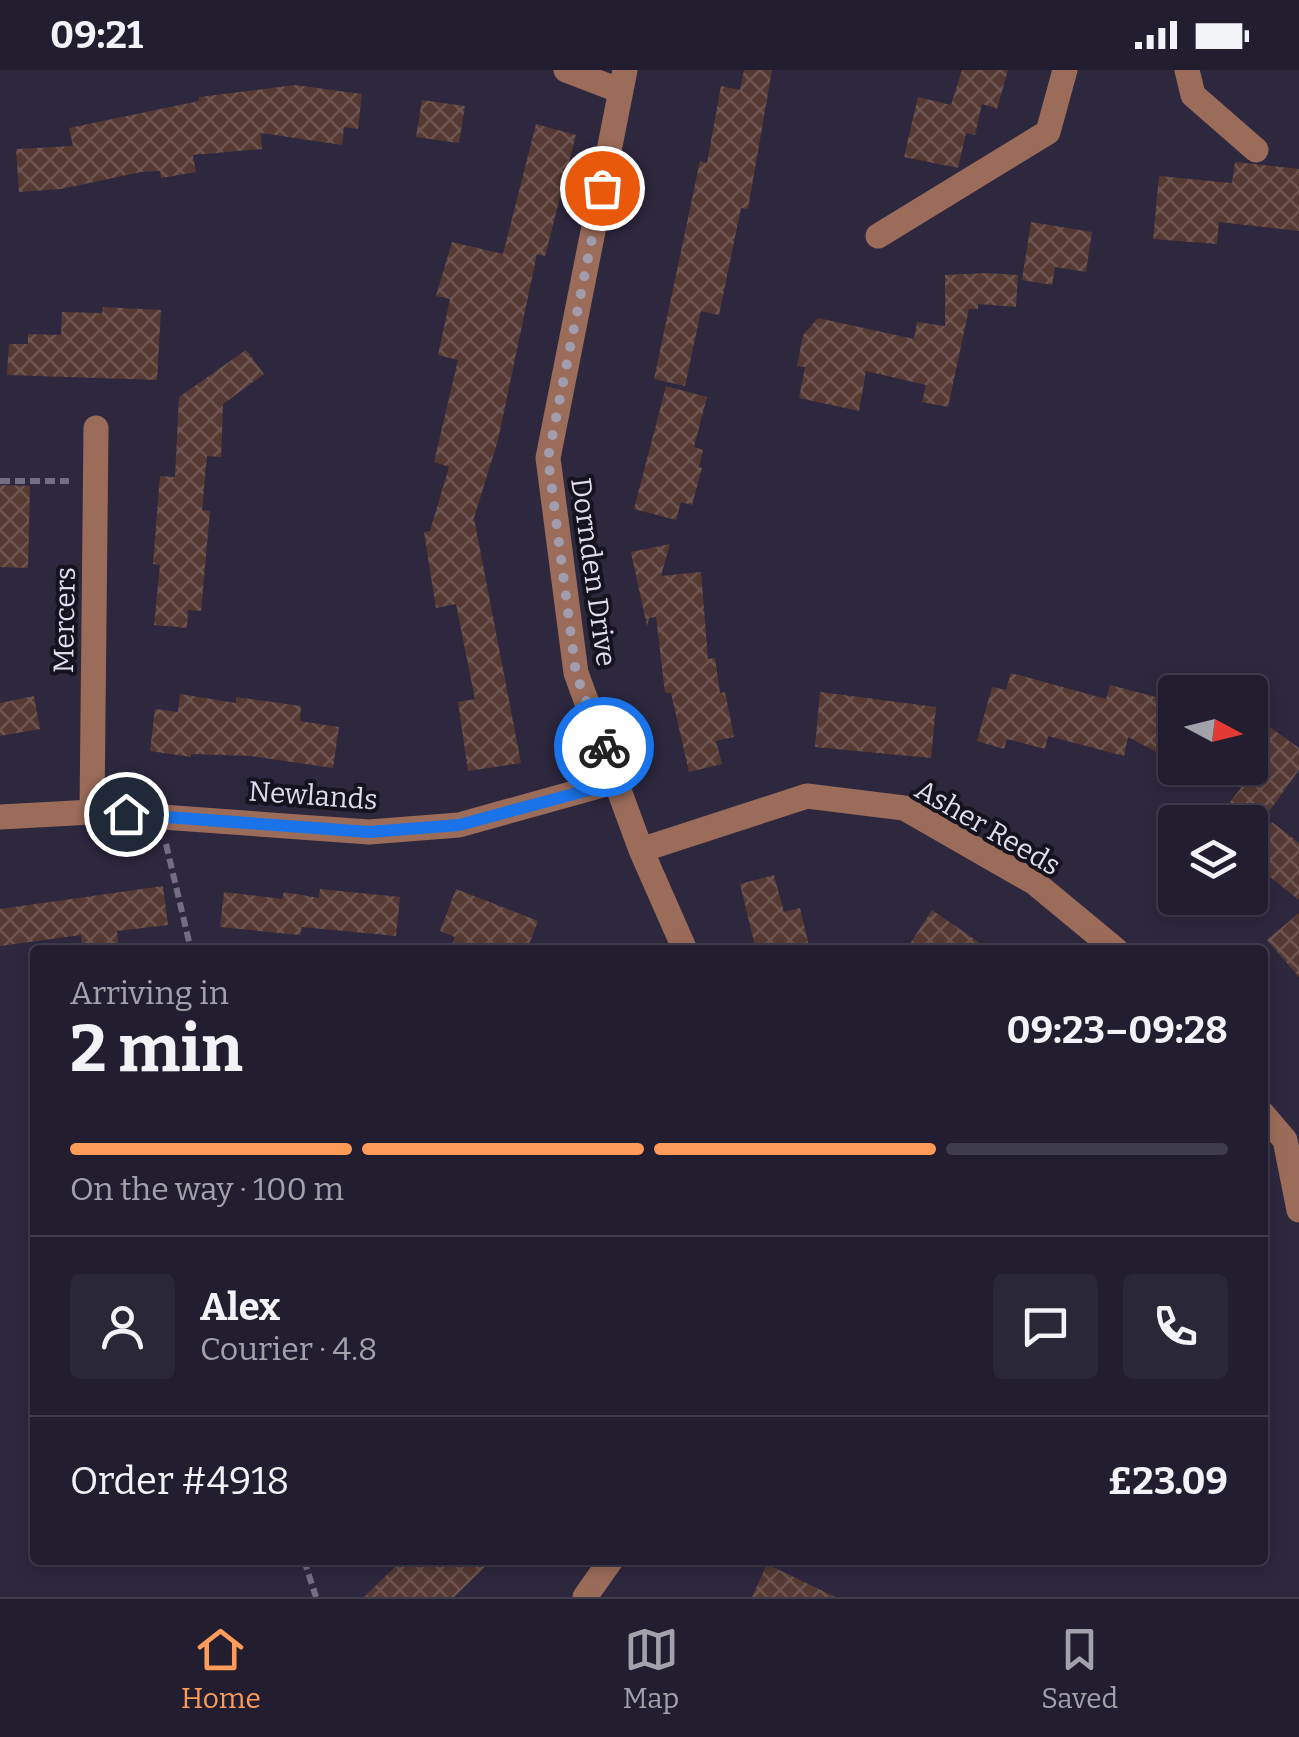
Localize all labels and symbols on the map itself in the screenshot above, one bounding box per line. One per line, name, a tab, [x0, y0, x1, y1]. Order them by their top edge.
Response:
pin	[560, 146, 645, 231]
street label: Dornden Drive	[564, 476, 623, 668]
street label: Mercers	[47, 567, 82, 673]
north arrow	[1158, 675, 1268, 785]
courier	[554, 697, 654, 797]
pin	[84, 772, 169, 857]
street label: Asher Reeds	[909, 773, 1066, 882]
street label: Newlands	[247, 775, 379, 816]

